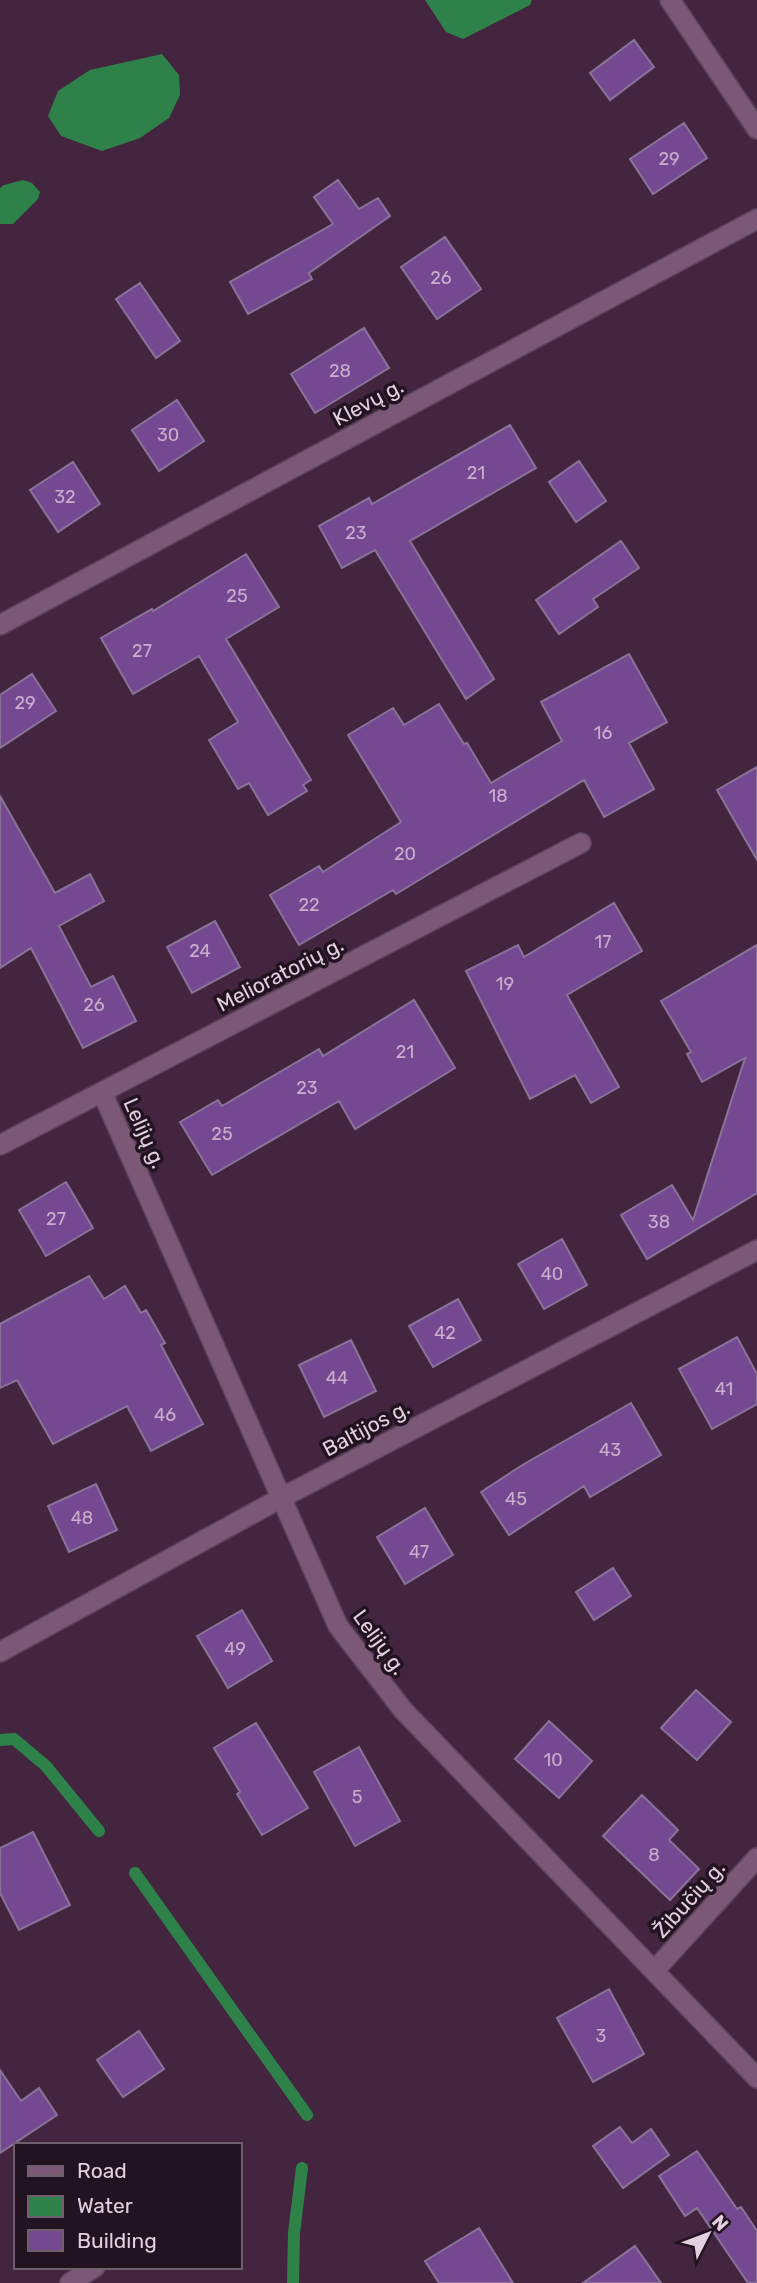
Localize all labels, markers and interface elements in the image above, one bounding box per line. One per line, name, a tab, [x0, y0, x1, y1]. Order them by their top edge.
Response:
house number: 29	[658, 148, 680, 170]
house number: 26	[430, 267, 452, 289]
house number: 28	[329, 360, 351, 382]
street label: Klevų g.	[328, 373, 408, 431]
house number: 30	[157, 424, 179, 446]
house number: 21	[467, 462, 485, 484]
house number: 32	[54, 486, 76, 508]
house number: 23	[345, 522, 367, 544]
house number: 25	[226, 585, 248, 607]
house number: 27	[132, 640, 152, 662]
house number: 29	[14, 692, 36, 714]
house number: 16	[594, 722, 612, 744]
house number: 18	[488, 785, 508, 807]
house number: 20	[394, 843, 416, 865]
house number: 22	[298, 894, 320, 916]
street label: Melioratorių g.	[212, 931, 348, 1017]
house number: 17	[595, 931, 611, 953]
house number: 24	[189, 940, 211, 962]
house number: 19	[496, 973, 514, 995]
house number: 26	[83, 994, 105, 1016]
house number: 21	[396, 1041, 414, 1063]
house number: 23	[296, 1077, 318, 1099]
street label: Lelijų g.	[118, 1094, 172, 1172]
house number: 25	[211, 1123, 233, 1145]
house number: 27	[46, 1208, 66, 1230]
house number: 38	[648, 1211, 670, 1233]
house number: 40	[541, 1263, 563, 1285]
house number: 42	[434, 1322, 456, 1344]
house number: 44	[326, 1367, 348, 1389]
house number: 41	[715, 1378, 733, 1400]
street label: Baltijos g.	[318, 1395, 414, 1461]
house number: 46	[154, 1404, 176, 1426]
house number: 43	[599, 1439, 621, 1461]
house number: 45	[505, 1488, 527, 1510]
house number: 48	[71, 1507, 93, 1529]
house number: 47	[409, 1541, 429, 1563]
street label: Lelijų g.	[348, 1605, 412, 1679]
house number: 49	[224, 1638, 246, 1660]
house number: 10	[543, 1749, 563, 1771]
house number: 5	[352, 1786, 362, 1808]
house number: 8	[648, 1844, 660, 1866]
street label: Žibučių g.	[648, 1855, 730, 1943]
house number: 3	[596, 2025, 606, 2047]
legend	[14, 2143, 242, 2269]
text: Road	[77, 2158, 127, 2183]
text: Water	[77, 2193, 133, 2218]
north arrow	[673, 2199, 743, 2269]
text: N	[707, 2210, 733, 2236]
text: Building	[77, 2228, 157, 2253]

